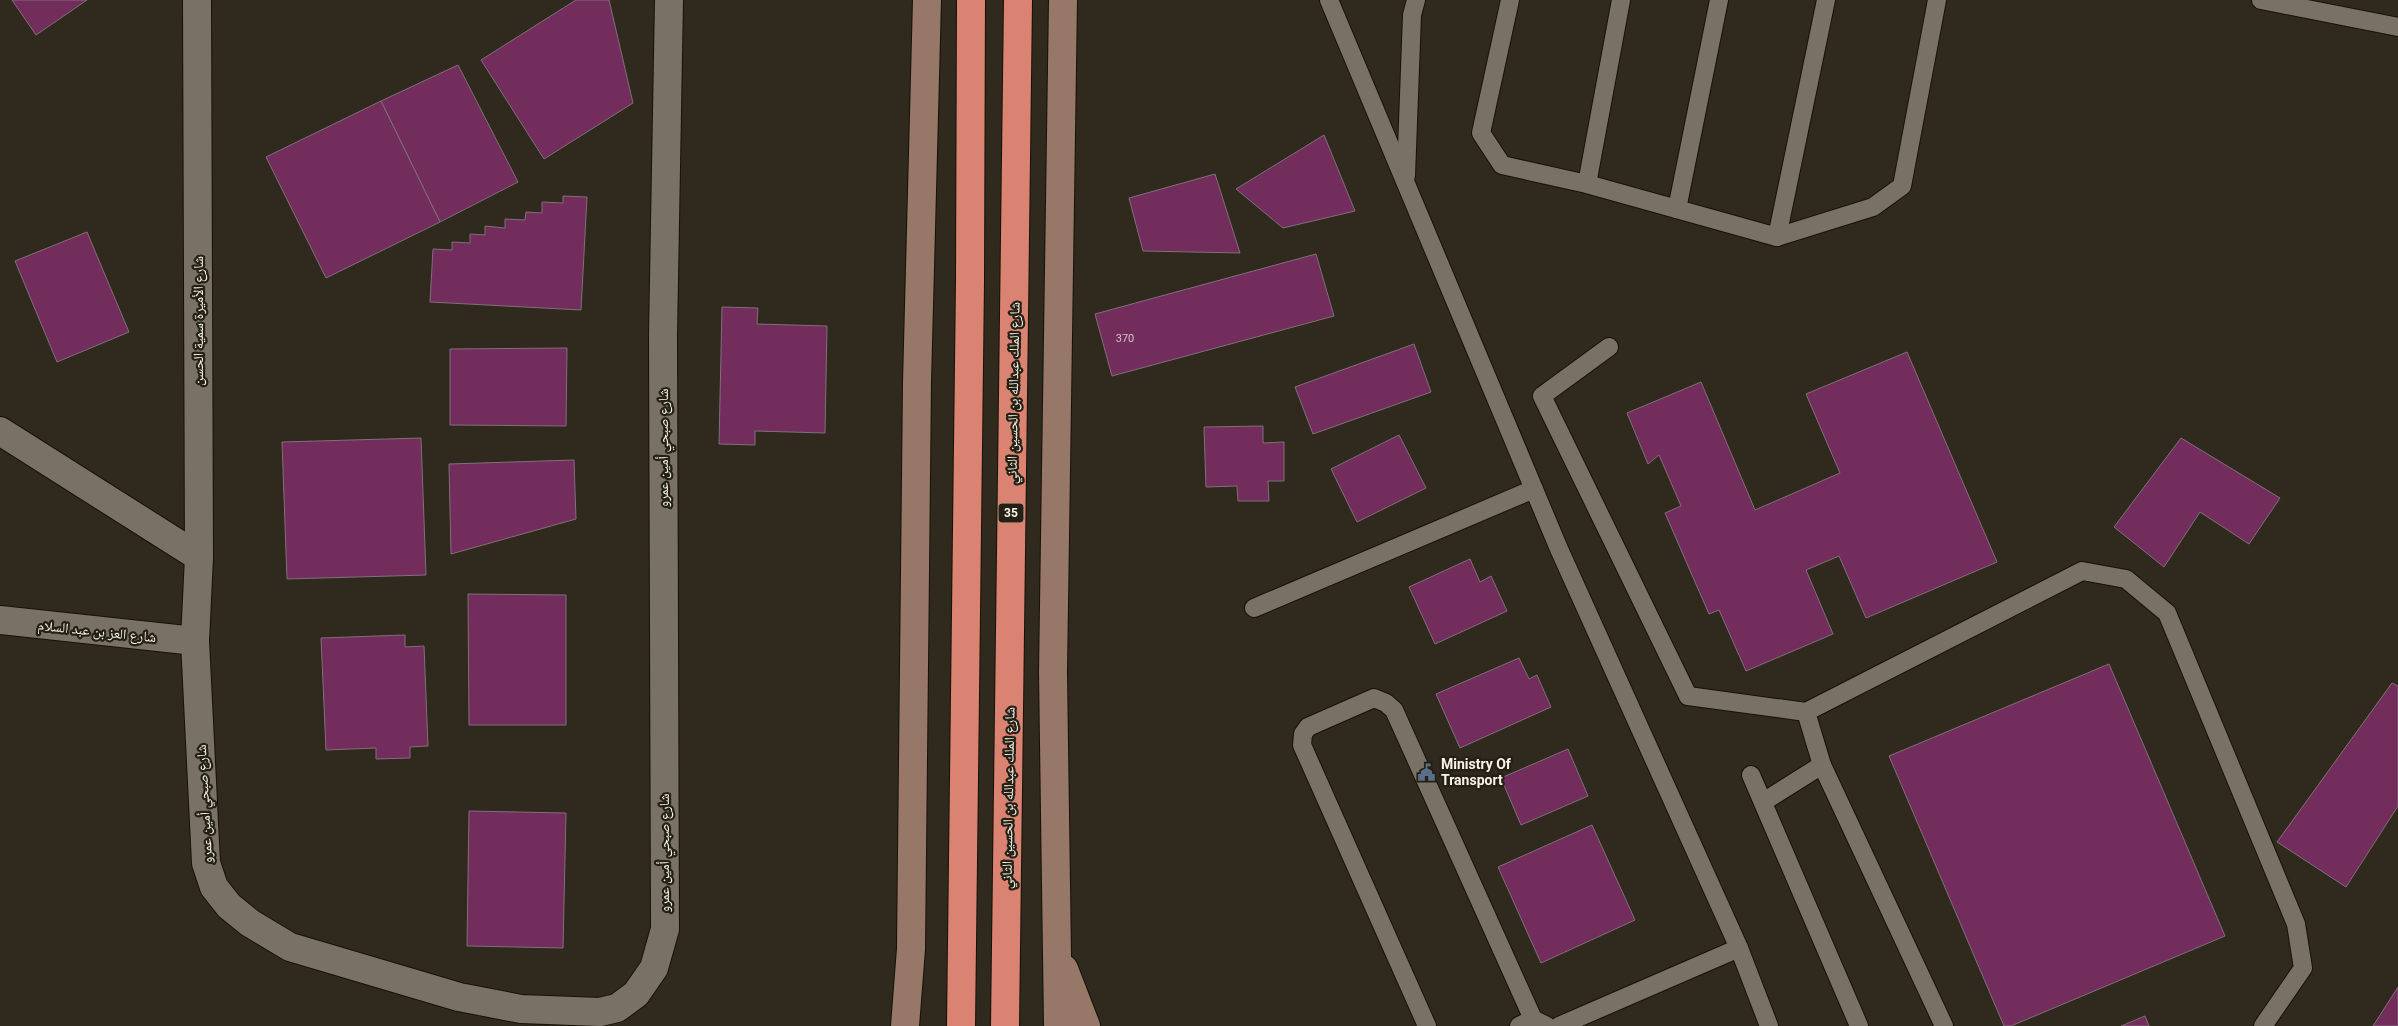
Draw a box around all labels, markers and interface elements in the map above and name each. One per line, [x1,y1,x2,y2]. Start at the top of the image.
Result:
street label: شارع الأميرة سمية الحسن [190,256,208,386]
street label: شارع الملك عبدالله بن الحسين الثاني [1003,302,1026,484]
house number: 370 [1116,332,1134,345]
street label: شارع صبحي أمين عمرو [655,388,675,508]
road number: 35 [998,503,1024,522]
street label: شارع العز بن عبد السلام [37,617,157,647]
street label: شارع الملك عبدالله بن الحسين الثاني [998,707,1021,889]
street label: شارع صبحي أمين عمرو [193,744,219,864]
place label: Ministry Of Transport [1441,756,1512,788]
public building icon: Ministry Of Transport [1417,762,1437,782]
street label: شارع صبحي أمين عمرو [656,793,676,913]

